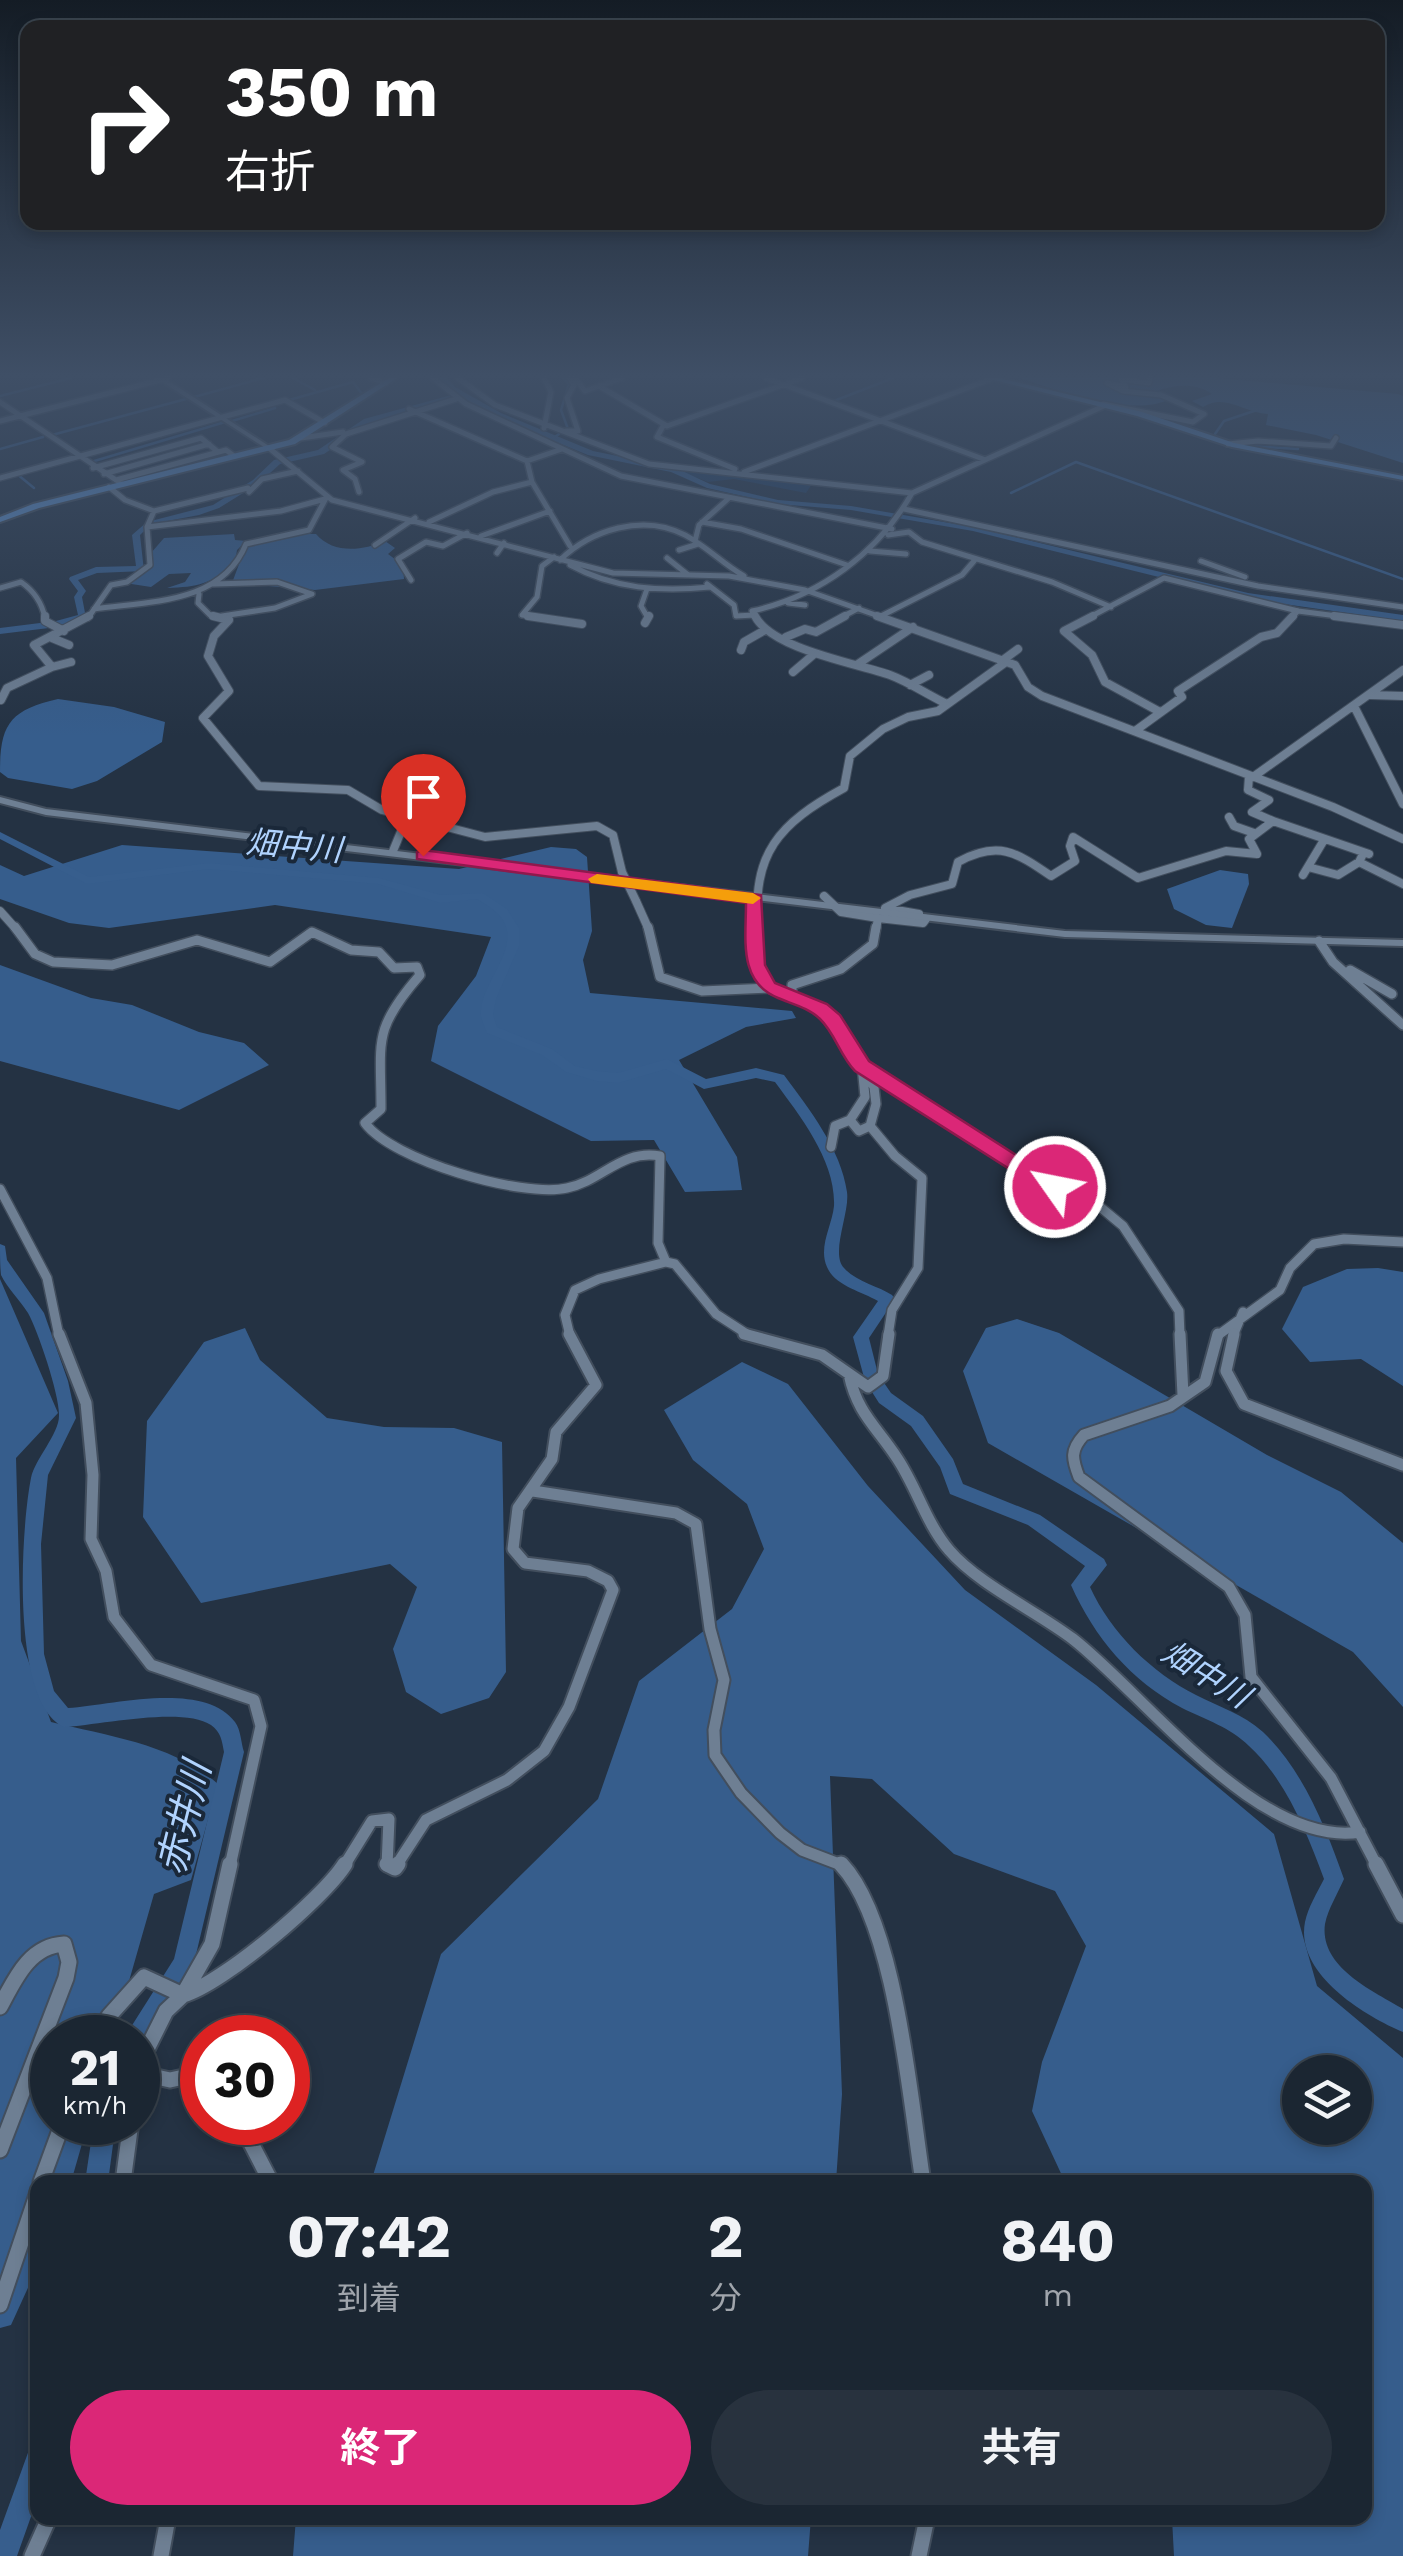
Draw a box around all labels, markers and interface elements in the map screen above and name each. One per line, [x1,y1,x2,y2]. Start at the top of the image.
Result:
text: 350 m [225,51,438,133]
icon: right [60,60,190,190]
text: 右折 [225,145,315,198]
pin [381,754,466,857]
icon: arrive [396,769,451,824]
water label: 畑中川 [245,823,346,869]
position arrow [1003,1135,1107,1239]
water label: 畑中川 [1155,1632,1259,1717]
water label: 赤井川 [149,1753,220,1879]
speed limit sign: 30 [180,2015,310,2145]
text: 21 [69,2038,121,2097]
map controls [1282,2055,1372,2145]
button: layers [1282,2055,1372,2145]
text: km/h [63,2091,127,2120]
text: 07:42 [287,2201,451,2272]
text: 2 [708,2201,744,2272]
text: 840 [1000,2205,1115,2276]
text: m [1043,2276,1073,2314]
text: 到着 [337,2279,401,2317]
text: 分 [710,2279,742,2317]
button: 終了 [70,2390,691,2505]
button: 共有 [711,2390,1332,2505]

